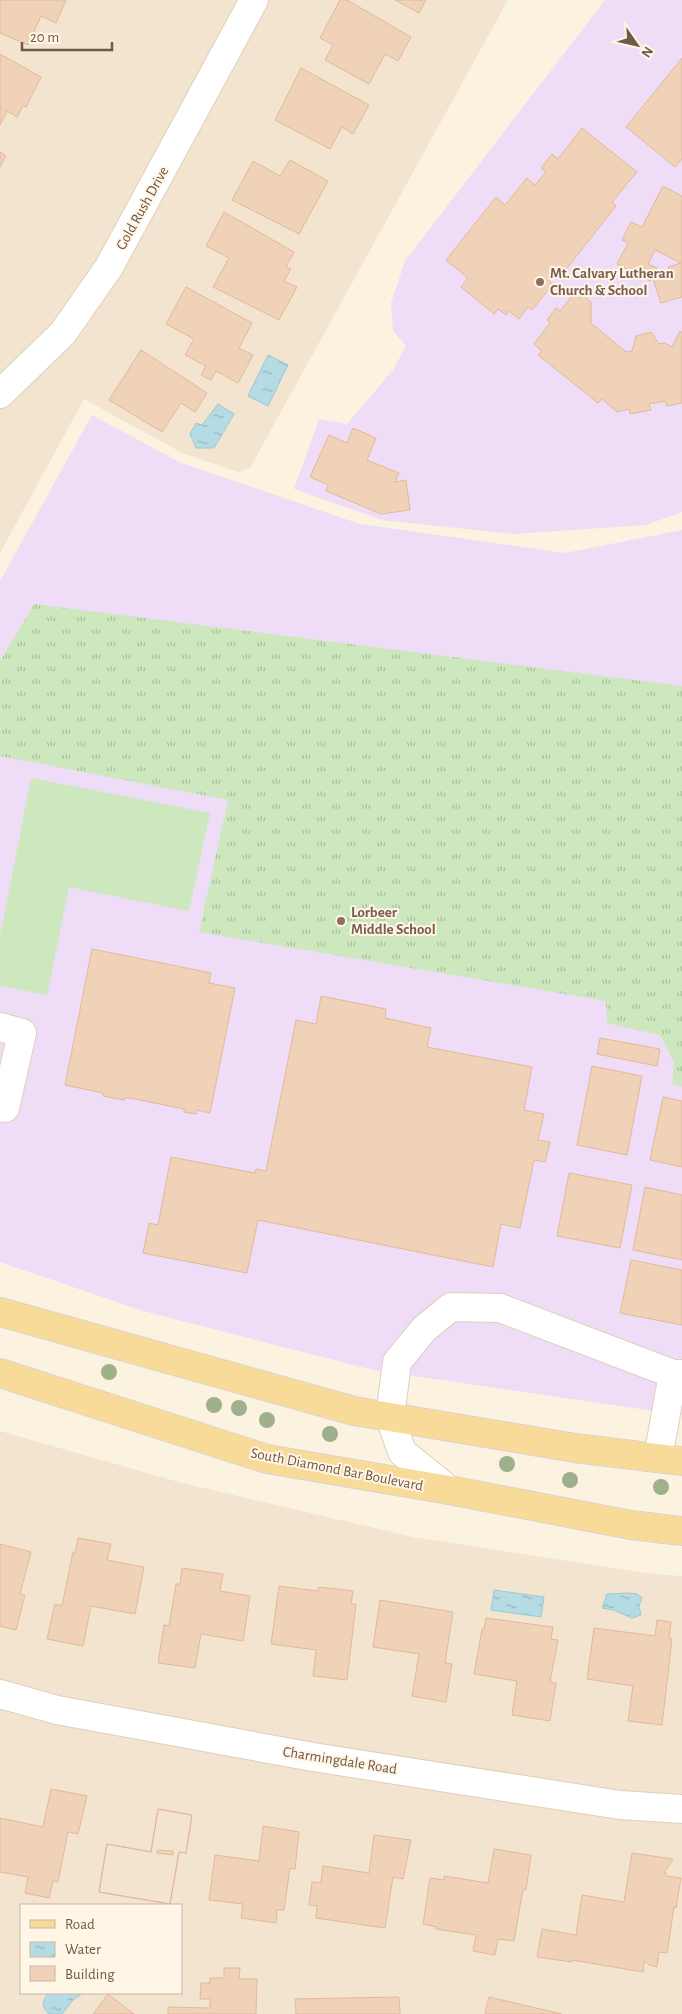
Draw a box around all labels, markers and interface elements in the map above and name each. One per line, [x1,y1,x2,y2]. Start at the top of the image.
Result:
scale bar [22,20,112,52]
north arrow [612,20,662,70]
text: 20 m [30,30,59,45]
text: N [638,44,655,60]
street label: Gold Rush Drive [113,164,172,252]
place label: Mt. Calvary Lutheran Church & School [550,266,674,298]
marker: Mt. Calvary Lutheran Church & School [534,276,546,288]
place label: Lorbeer Middle School [351,905,436,937]
marker: Lorbeer Middle School [335,915,347,927]
street label: South Diamond Bar Boulevard [249,1445,425,1494]
street label: Charmingdale Road [282,1744,398,1777]
legend [20,1904,182,1994]
text: Road [65,1917,95,1932]
text: Water [65,1942,101,1957]
text: Building [65,1967,115,1982]

